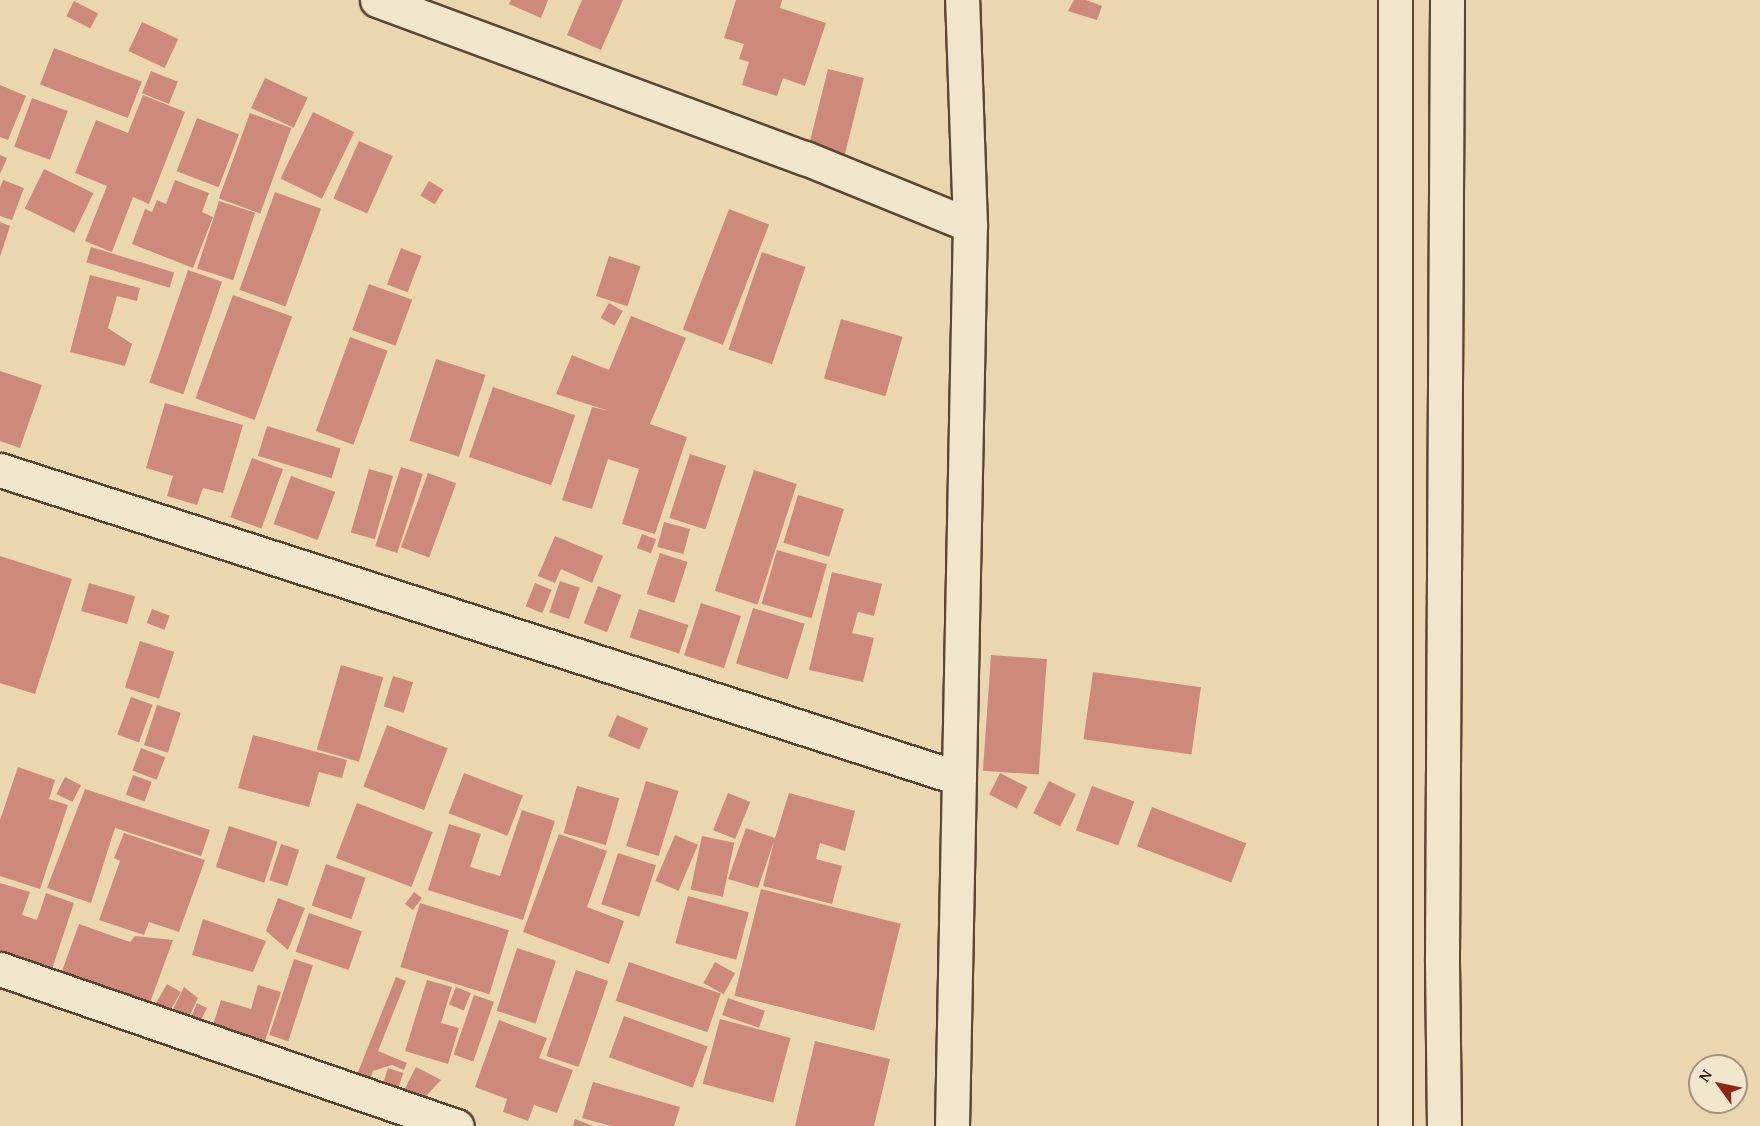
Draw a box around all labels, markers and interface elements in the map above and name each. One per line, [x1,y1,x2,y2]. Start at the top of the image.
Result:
north arrow [1688,1054,1748,1114]
text: N [1692,1064,1718,1086]

